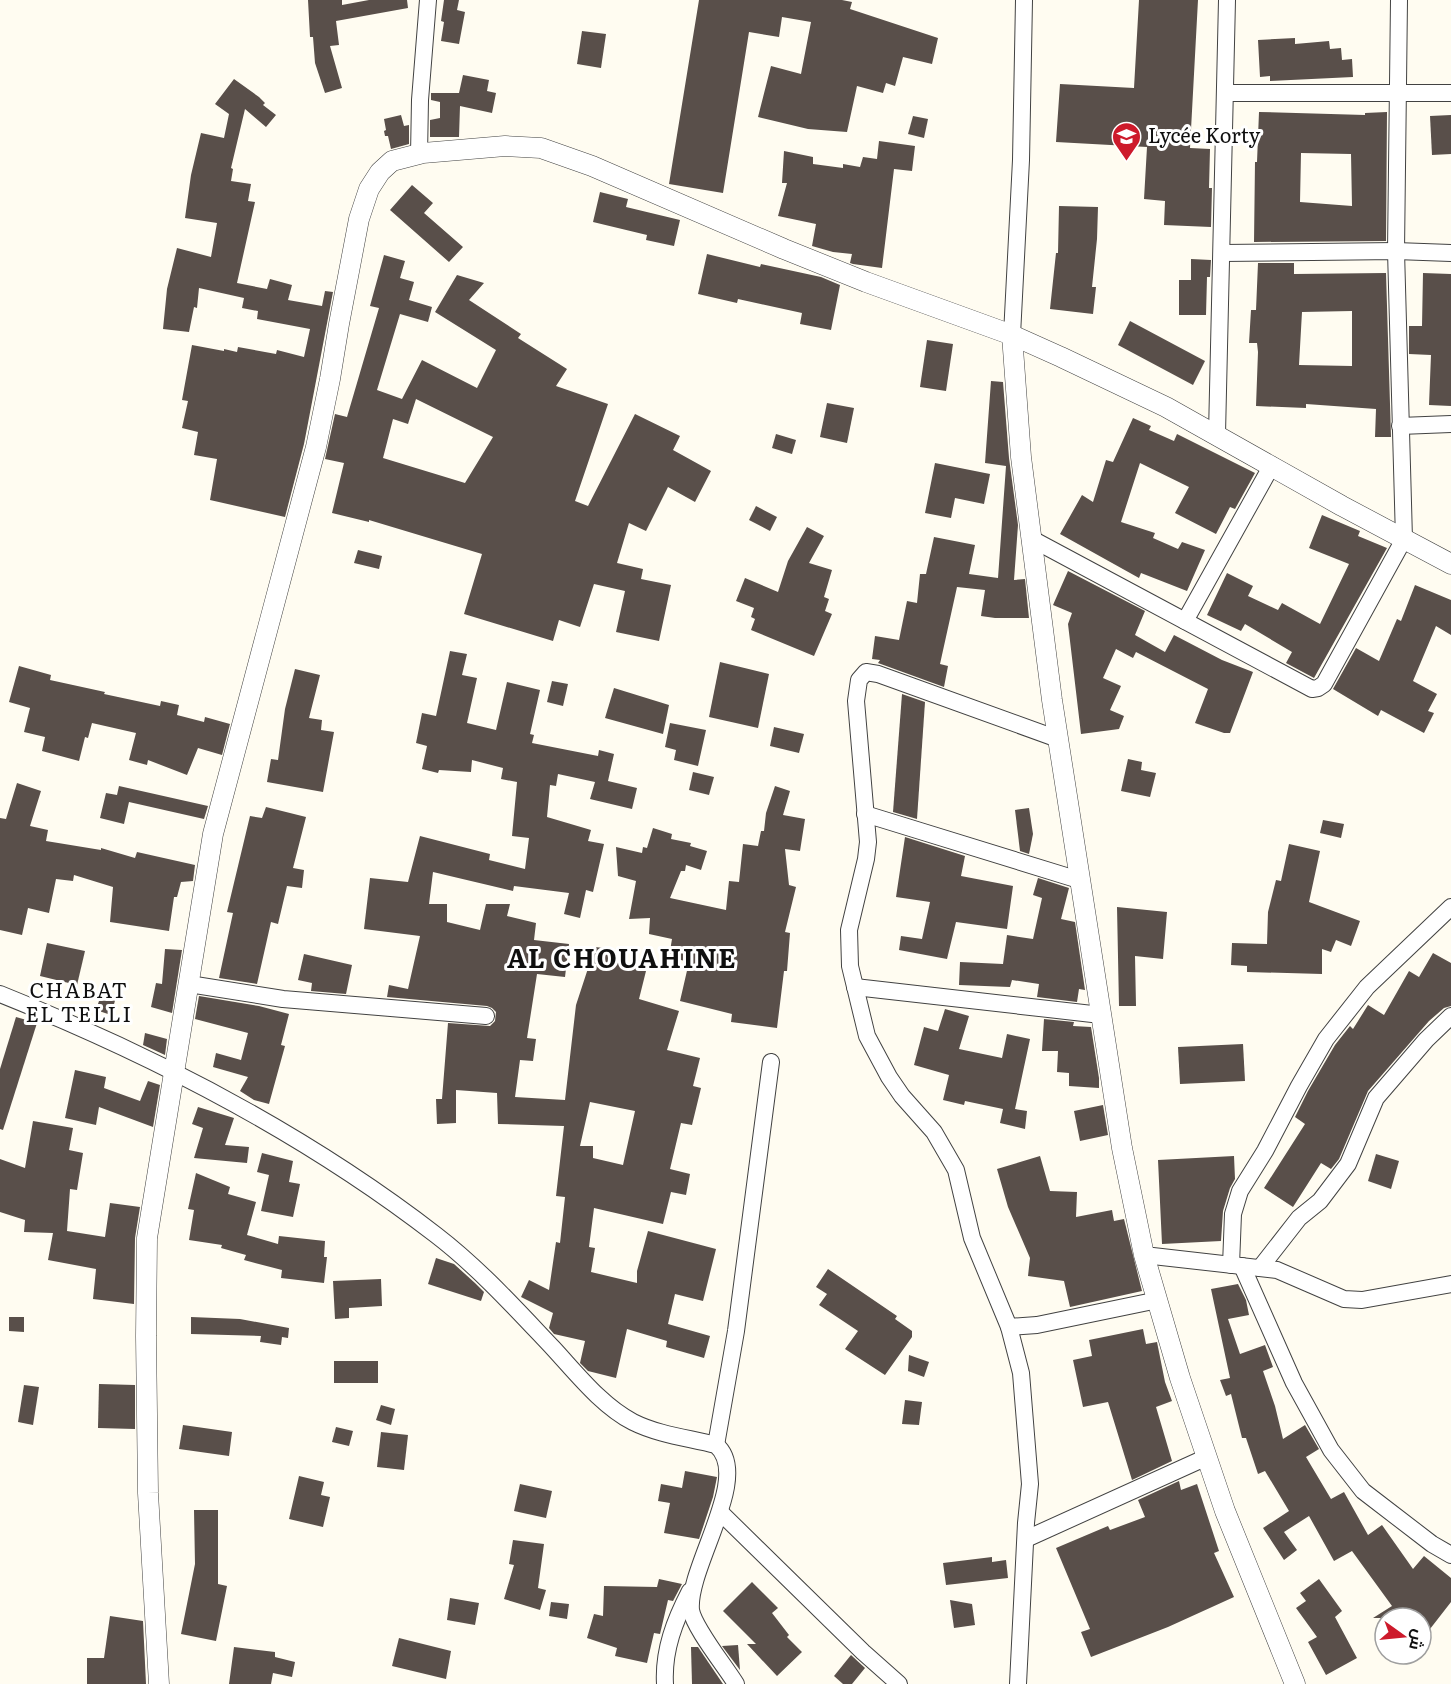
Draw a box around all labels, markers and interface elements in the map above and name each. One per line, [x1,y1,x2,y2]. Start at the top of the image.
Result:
place label: Lycée Korty [1148,119,1261,149]
school or university icon: Lycée Korty [1111,120,1143,162]
district label: AL CHOUAHINE [507,937,737,976]
district label: CHABAT EL TELLI [25,973,133,1028]
north arrow [1373,1606,1433,1666]
text: ش [1404,1627,1433,1653]

